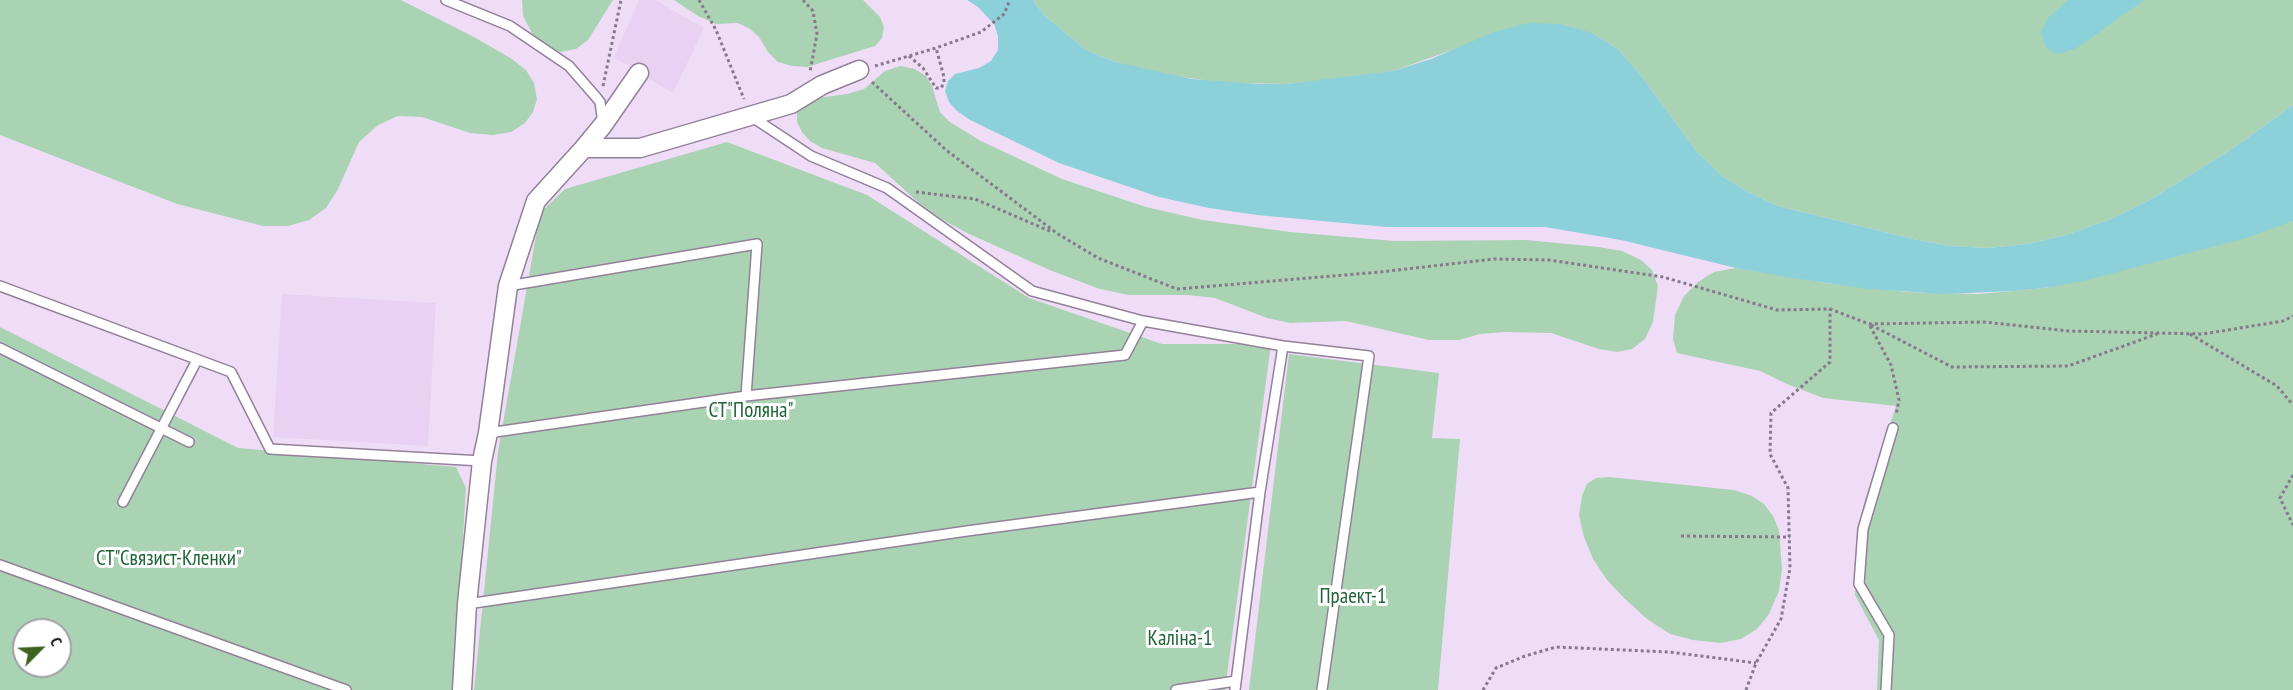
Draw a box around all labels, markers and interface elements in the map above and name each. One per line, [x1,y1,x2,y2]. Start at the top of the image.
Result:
park label: СТ"Поляна" [709,398,793,424]
park label: СТ"Связист-Кленки" [96,546,242,572]
park label: Праект-1 [1320,584,1386,610]
north arrow [12,618,72,678]
park label: Каліна-1 [1148,626,1212,652]
text: С [46,634,67,649]

